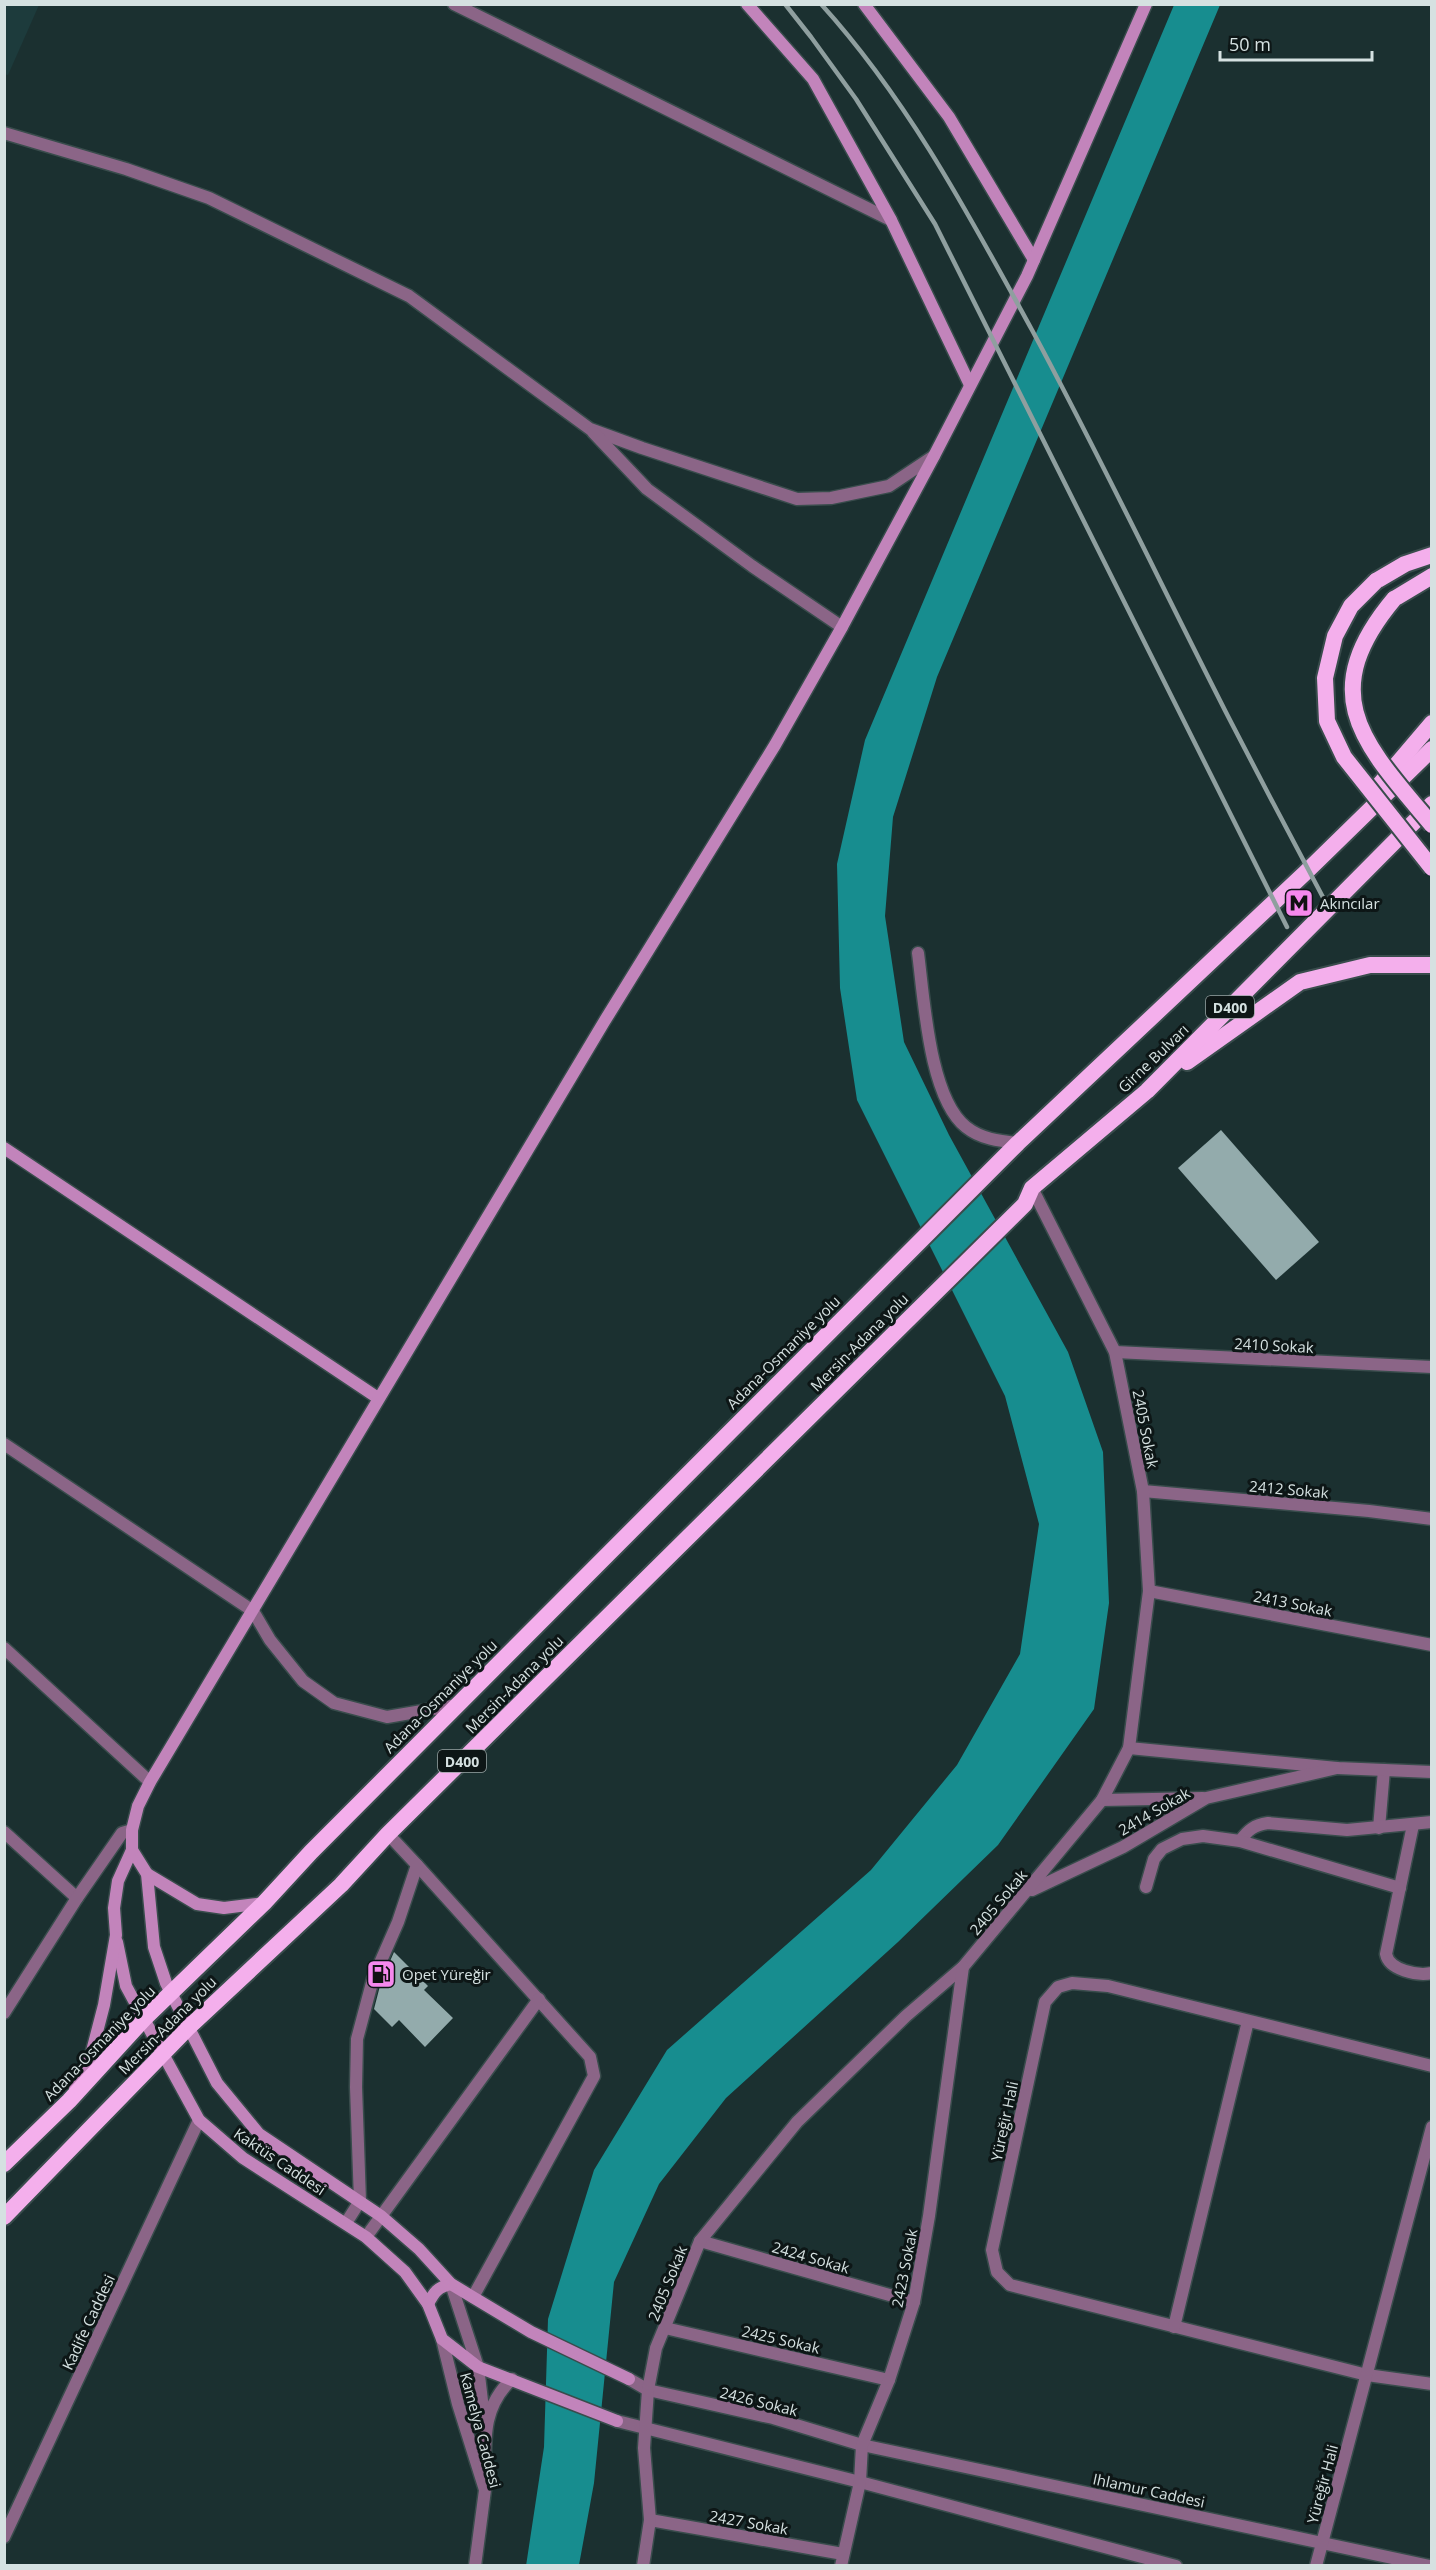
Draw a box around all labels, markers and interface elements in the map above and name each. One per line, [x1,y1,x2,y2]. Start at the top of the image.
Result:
scale bar [1220,24,1372,62]
text: 50 m [1229,32,1271,56]
metro station icon: Akıncılar [1283,887,1315,919]
place label: Akıncılar [1320,893,1380,913]
road number: D400 [1206,996,1254,1018]
street label: Girne Bulvarı [1113,1019,1193,1097]
street label: Mersin-Adana yolu [806,1289,912,1395]
street label: Adana-Osmaniye yolu [722,1291,844,1413]
street label: 2410 Sokak [1234,1333,1314,1357]
street label: 2405 Sokak [1129,1388,1163,1470]
street label: 2412 Sokak [1248,1476,1330,1502]
street label: 2413 Sokak [1252,1586,1334,1620]
street label: Mersin-Adana yolu [461,1631,567,1737]
street label: Adana-Osmaniye yolu [379,1635,501,1757]
road number: D400 [438,1750,486,1772]
street label: 2414 Sokak [1115,1782,1194,1840]
street label: 2405 Sokak [965,1865,1031,1939]
fuel station icon: Opet Yüreğir [365,1958,397,1990]
place label: Opet Yüreğir [402,1964,491,1984]
street label: Mersin-Adana yolu [114,1972,220,2078]
street label: Adana-Osmaniye yolu [39,1981,159,2105]
street label: Yüreğir Hali [986,2079,1022,2163]
street label: Kaktüs Caddesi [230,2123,330,2199]
street label: 2423 Sokak [887,2227,921,2309]
street label: 2424 Sokak [770,2236,852,2278]
street label: 2405 Sokak [643,2242,691,2324]
street label: Kadife Caddesi [57,2271,119,2373]
street label: 2425 Sokak [740,2320,822,2358]
street label: Kamelya Caddesi [456,2370,506,2490]
street label: 2426 Sokak [718,2382,800,2420]
street label: Yüreğir Hali [1302,2442,1342,2526]
street label: Ihlamur Caddesi [1091,2468,1207,2512]
street label: 2427 Sokak [708,2505,790,2539]

